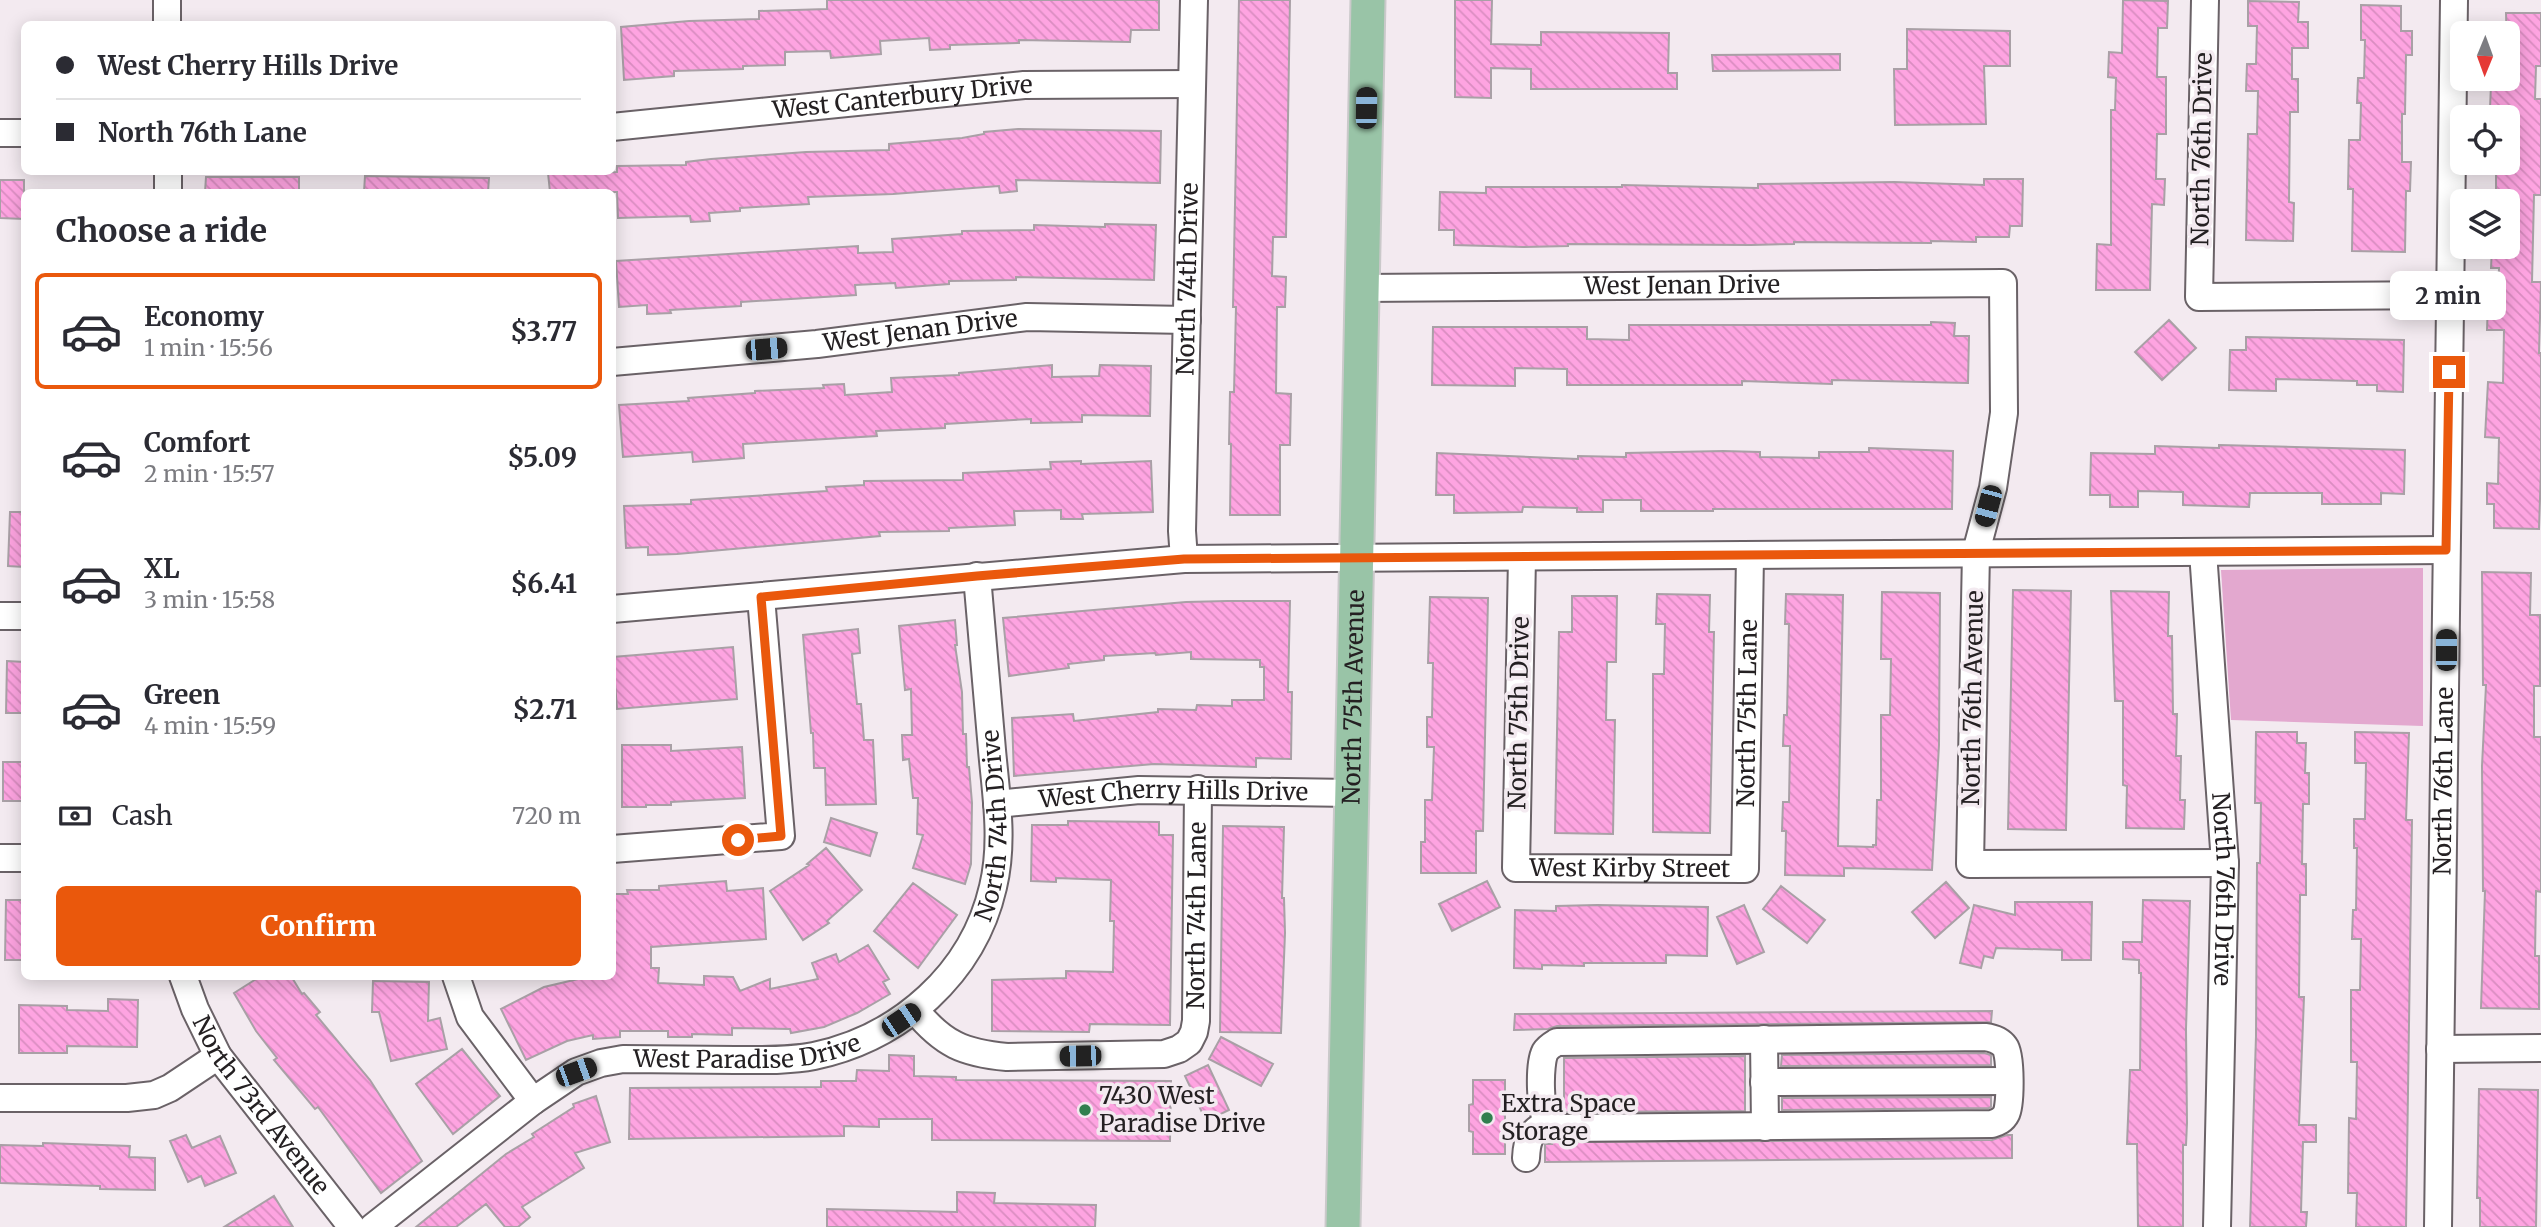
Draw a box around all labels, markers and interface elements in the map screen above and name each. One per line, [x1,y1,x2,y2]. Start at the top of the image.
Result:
north arrow [2450,21,2520,91]
map controls [2450,21,2520,259]
text: West Cherry Hills Drive [98,49,398,82]
street label: North 76th Drive [2184,52,2219,246]
street label: West Canterbury Drive [770,69,1032,126]
car [1356,87,1377,129]
button: locate [2450,105,2520,175]
text: North 76th Lane [98,116,307,149]
street label: North 74th Drive [1170,182,1205,376]
button: layers [2450,189,2520,259]
text: Choose a ride [56,211,267,251]
street label: West Jenan Drive [1583,269,1780,301]
callout: 2 min [2391,270,2507,320]
text: 2 min [2415,281,2481,310]
icon: car [60,300,123,363]
text: Economy [144,300,264,333]
street label: West Jenan Drive [820,302,1019,358]
text: $3.77 [510,315,577,348]
text: 1 min · 15:56 [144,333,273,362]
car [745,337,788,361]
route end [2433,356,2465,388]
icon: car [60,426,123,489]
text: Comfort [144,426,250,459]
text: $5.09 [507,441,577,474]
text: 2 min · 15:57 [144,459,275,488]
car [1973,483,2004,529]
icon: car [60,552,123,615]
text: XL [144,552,180,585]
text: $6.41 [510,567,577,600]
text: 3 min · 15:58 [144,585,275,614]
street label: North 75th Avenue [1336,589,1371,805]
street label: North 76th Avenue [1955,590,1990,806]
street label: North 75th Drive [1501,616,1536,810]
street label: North 75th Lane [1730,619,1764,807]
car [2436,629,2457,671]
icon: car [60,678,123,741]
text: Green [144,678,220,711]
street label: North 76th Lane [2427,687,2460,875]
text: $2.71 [513,693,577,726]
text: 4 min · 15:59 [144,711,276,740]
street label: North 74th Drive [967,728,1014,926]
street label: West Cherry Hills Drive [1036,774,1308,815]
street label: North 76th Drive [2205,791,2241,986]
icon: cash [56,797,94,835]
text: Cash [112,799,173,832]
text: 720 m [512,801,581,830]
street label: North 74th Lane [1180,822,1213,1009]
route start [722,824,754,856]
street label: West Kirby Street [1529,852,1731,884]
button: Confirm [56,886,581,966]
car [878,1000,925,1040]
street label: North 73rd Avenue [186,1010,337,1201]
street label: West Paradise Drive [632,1027,865,1075]
car [1059,1045,1102,1067]
car [553,1055,600,1089]
place label: 7430 West Paradise Drive [1099,1080,1265,1139]
place label: Extra Space Storage [1501,1088,1636,1147]
marker: 7430 West Paradise Drive [1077,1102,1093,1118]
marker: Extra Space Storage [1479,1110,1495,1126]

